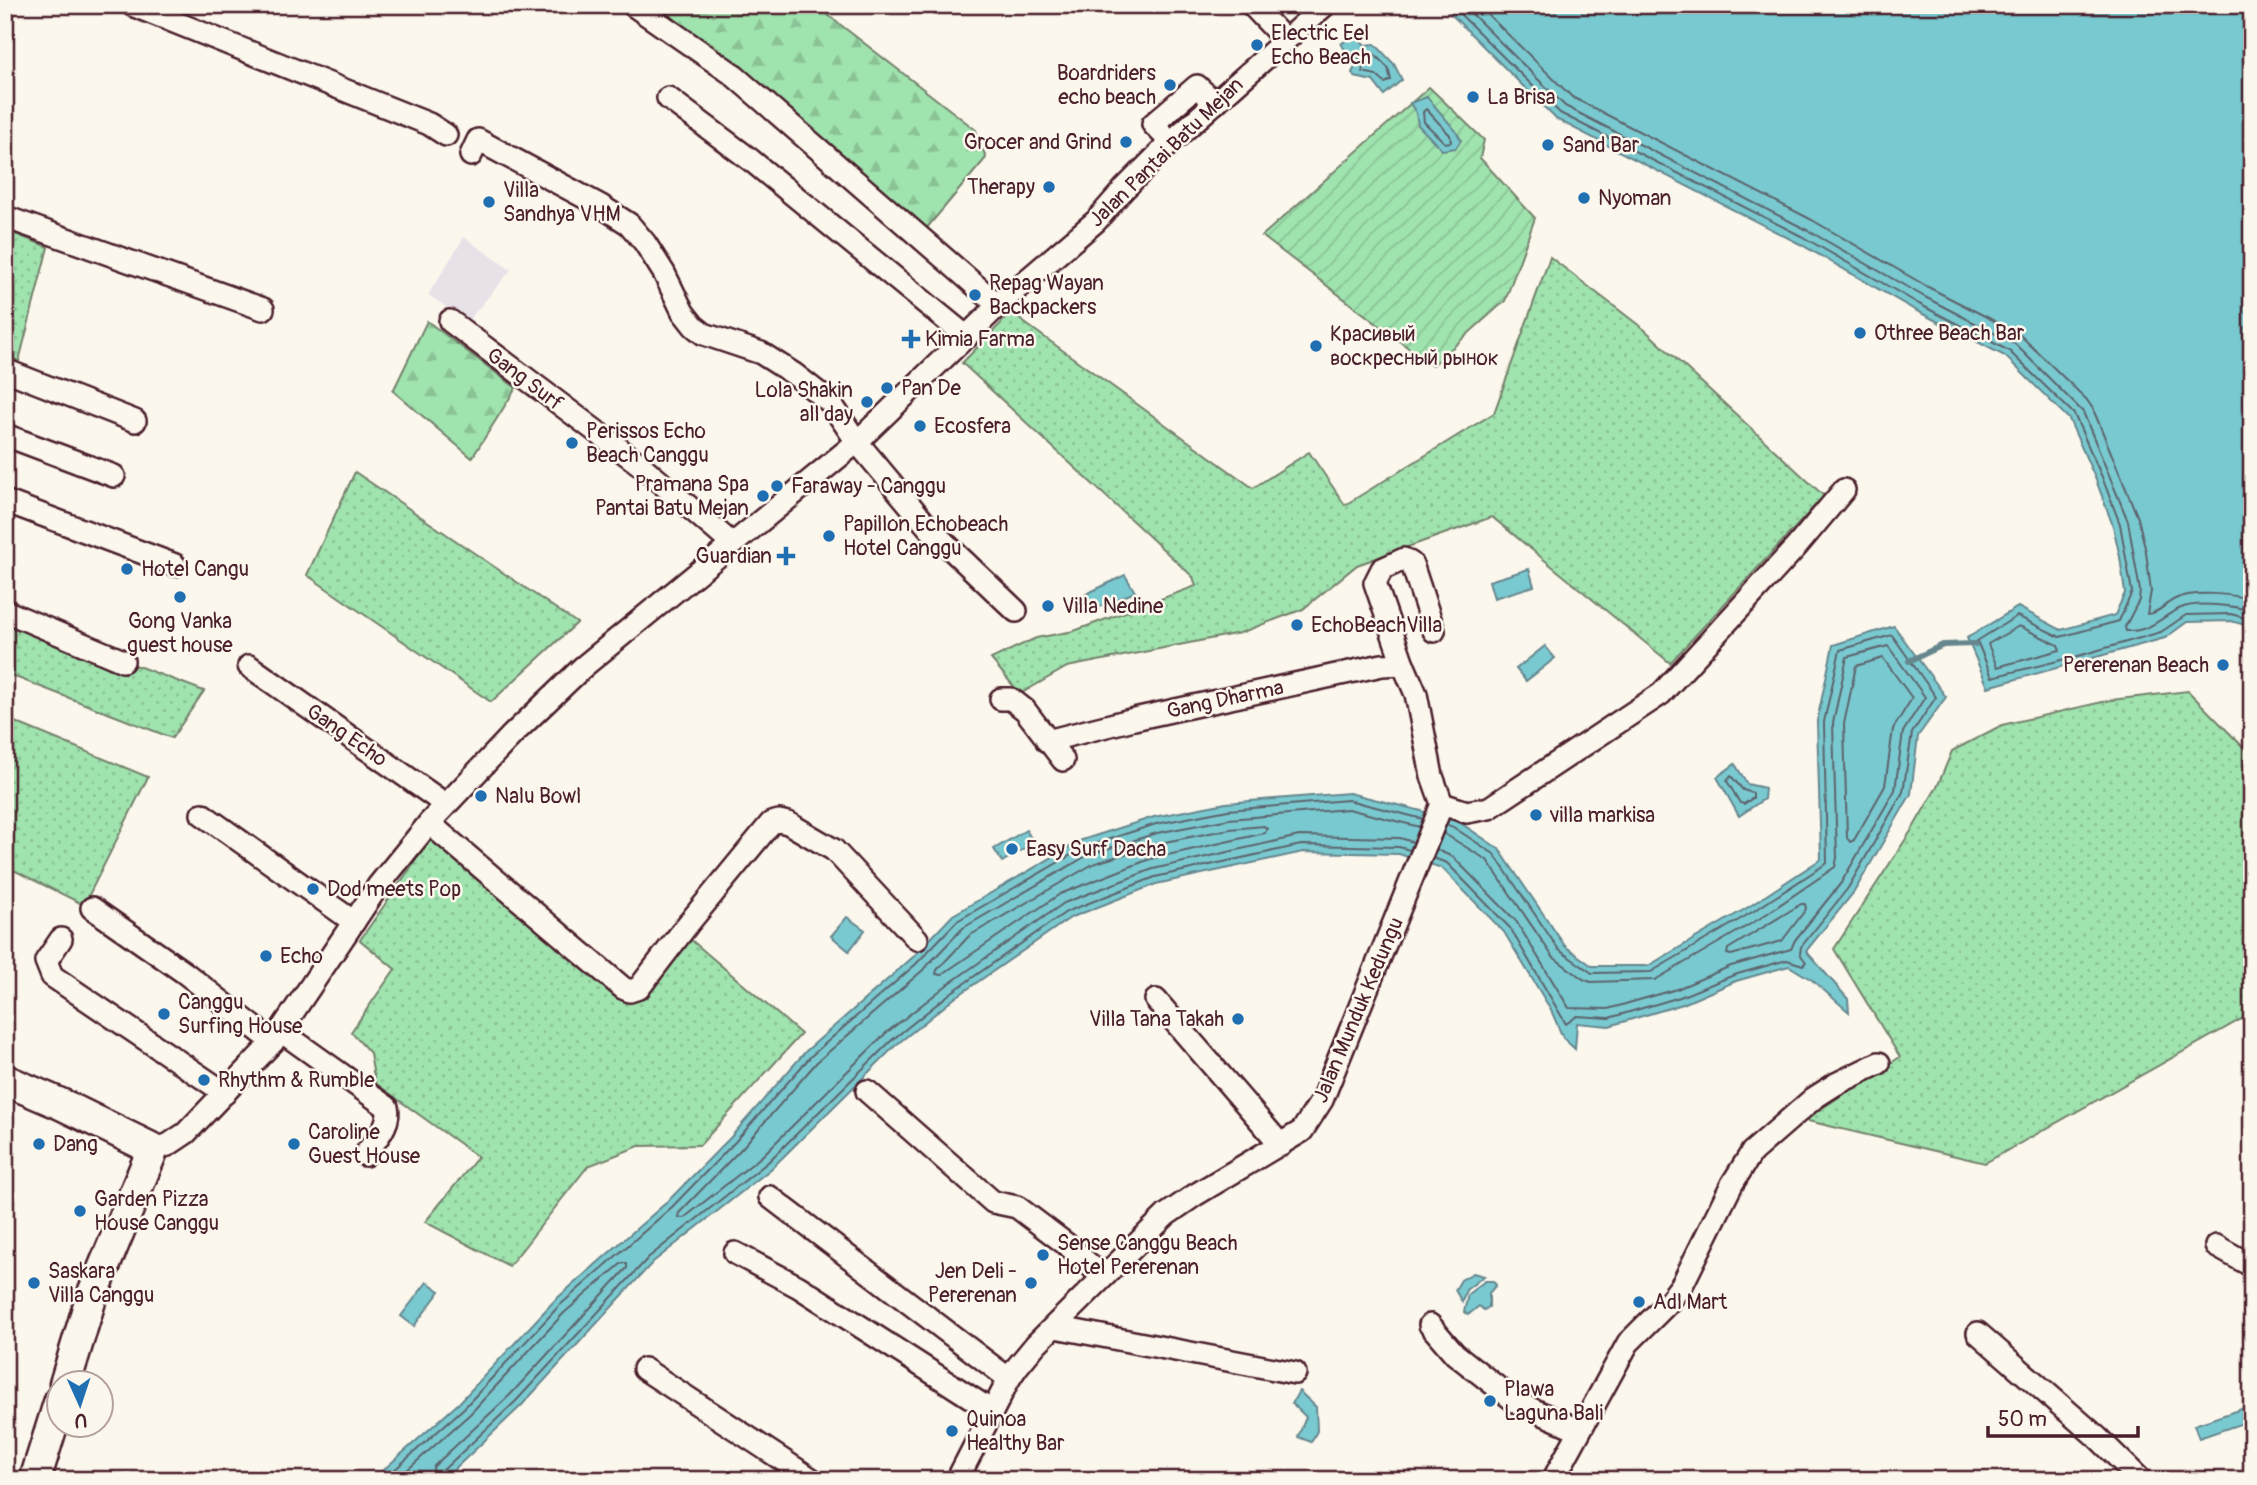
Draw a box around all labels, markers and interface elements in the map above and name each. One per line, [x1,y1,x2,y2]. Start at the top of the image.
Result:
place label: Electric Eel Echo Beach [1271,20,1371,71]
marker: Electric Eel Echo Beach [1249,37,1265,53]
place label: Boardriders echo beach [1057,60,1157,111]
street label: Jalan Pantai Batu Mejan [1083,72,1249,233]
marker: Boardriders echo beach [1162,77,1178,93]
place label: La Brisa [1487,84,1555,111]
marker: La Brisa [1465,89,1481,105]
place label: Grocer and Grind [964,129,1112,156]
place label: Sand Bar [1562,132,1640,159]
marker: Grocer and Grind [1118,134,1134,150]
marker: Sand Bar [1540,137,1556,153]
place label: Therapy [967,174,1035,201]
place label: Villa Sandhya VHM [503,177,621,228]
marker: Therapy [1041,179,1057,195]
place label: Nyoman [1598,185,1671,212]
marker: Nyoman [1576,190,1592,206]
marker: Villa Sandhya VHM [481,194,497,210]
place label: Repag Wayan Backpackers [989,270,1104,321]
marker: Repag Wayan Backpackers [967,287,983,303]
place label: Othree Beach Bar [1874,320,2025,347]
place label: Красивый воскресный рынок [1330,321,1499,372]
marker: Othree Beach Bar [1852,325,1868,341]
place label: Kimia Farma [925,326,1035,353]
marker: Kimia Farma [903,331,919,347]
marker: Красивый воскресный рынок [1308,338,1324,354]
street label: Gang Surf [481,342,569,417]
place label: Pan De [901,375,961,402]
place label: Lola Shakin all day [755,377,853,428]
marker: Pan De [879,380,895,396]
marker: Lola Shakin all day [859,394,875,410]
place label: Ecosfera [934,413,1011,440]
place label: Perissos Echo Beach Canggu [586,418,709,469]
marker: Ecosfera [912,418,928,434]
marker: Perissos Echo Beach Canggu [564,435,580,451]
place label: Pramana Spa Pantai Batu Mejan [595,471,749,522]
place label: Faraway - Canggu [791,473,946,500]
marker: Faraway - Canggu [769,478,785,494]
marker: Pramana Spa Pantai Batu Mejan [755,488,771,504]
place label: Papillon Echobeach Hotel Canggu [843,511,1008,562]
marker: Papillon Echobeach Hotel Canggu [821,528,837,544]
place label: Guardian [696,543,772,570]
marker: Guardian [778,548,794,564]
place label: Hotel Cangu [141,556,249,583]
marker: Hotel Cangu [119,561,135,577]
marker: Gong Vanka guest house [172,589,188,605]
place label: Villa Nedine [1062,593,1164,620]
marker: Villa Nedine [1040,598,1056,614]
place label: Gong Vanka guest house [127,608,233,659]
place label: EchoBeachVilla [1311,612,1442,639]
marker: EchoBeachVilla [1289,617,1305,633]
place label: Pererenan Beach [2063,652,2209,679]
marker: Pererenan Beach [2215,657,2231,673]
street label: Gang Dharma [1164,674,1286,725]
street label: Gang Echo [301,698,392,773]
place label: Nalu Bowl [495,783,581,810]
marker: Nalu Bowl [473,788,489,804]
place label: villa markisa [1549,802,1655,829]
marker: villa markisa [1528,807,1544,823]
place label: Easy Surf Dacha [1026,836,1166,863]
marker: Easy Surf Dacha [1004,841,1020,857]
place label: Dod meets Pop [327,876,461,903]
marker: Dod meets Pop [305,881,321,897]
street label: Jalan Munduk Kedungu [1307,913,1410,1107]
place label: Echo [280,943,323,970]
marker: Echo [258,948,274,964]
place label: Canggu Surfing House [178,989,303,1040]
marker: Canggu Surfing House [156,1006,172,1022]
place label: Villa Tana Takah [1089,1006,1224,1033]
marker: Villa Tana Takah [1230,1011,1246,1027]
place label: Rhythm & Rumble [218,1067,375,1094]
marker: Rhythm & Rumble [196,1072,212,1088]
place label: Caroline Guest House [308,1119,421,1170]
place label: Dang [53,1131,98,1158]
marker: Dang [31,1136,47,1152]
marker: Caroline Guest House [286,1136,302,1152]
place label: Garden Pizza House Canggu [94,1186,219,1237]
marker: Garden Pizza House Canggu [72,1203,88,1219]
place label: Sense Canggu Beach Hotel Pererenan [1057,1230,1238,1281]
marker: Sense Canggu Beach Hotel Pererenan [1035,1247,1051,1263]
place label: Saskara Villa Canggu [48,1258,154,1309]
place label: Jen Deli - Pererenan [928,1258,1017,1309]
marker: Saskara Villa Canggu [26,1275,42,1291]
marker: Jen Deli - Pererenan [1023,1275,1039,1291]
place label: Adl Mart [1653,1289,1728,1316]
marker: Adl Mart [1631,1294,1647,1310]
north arrow [46,1370,116,1440]
place label: Plawa Laguna Bali [1504,1376,1604,1427]
marker: Plawa Laguna Bali [1482,1393,1498,1409]
scale bar [1988,1394,2138,1438]
place label: Quinoa Healthy Bar [966,1406,1065,1457]
text: 50 m [1998,1406,2047,1433]
text: U [74,1408,88,1432]
marker: Quinoa Healthy Bar [944,1423,960,1439]

